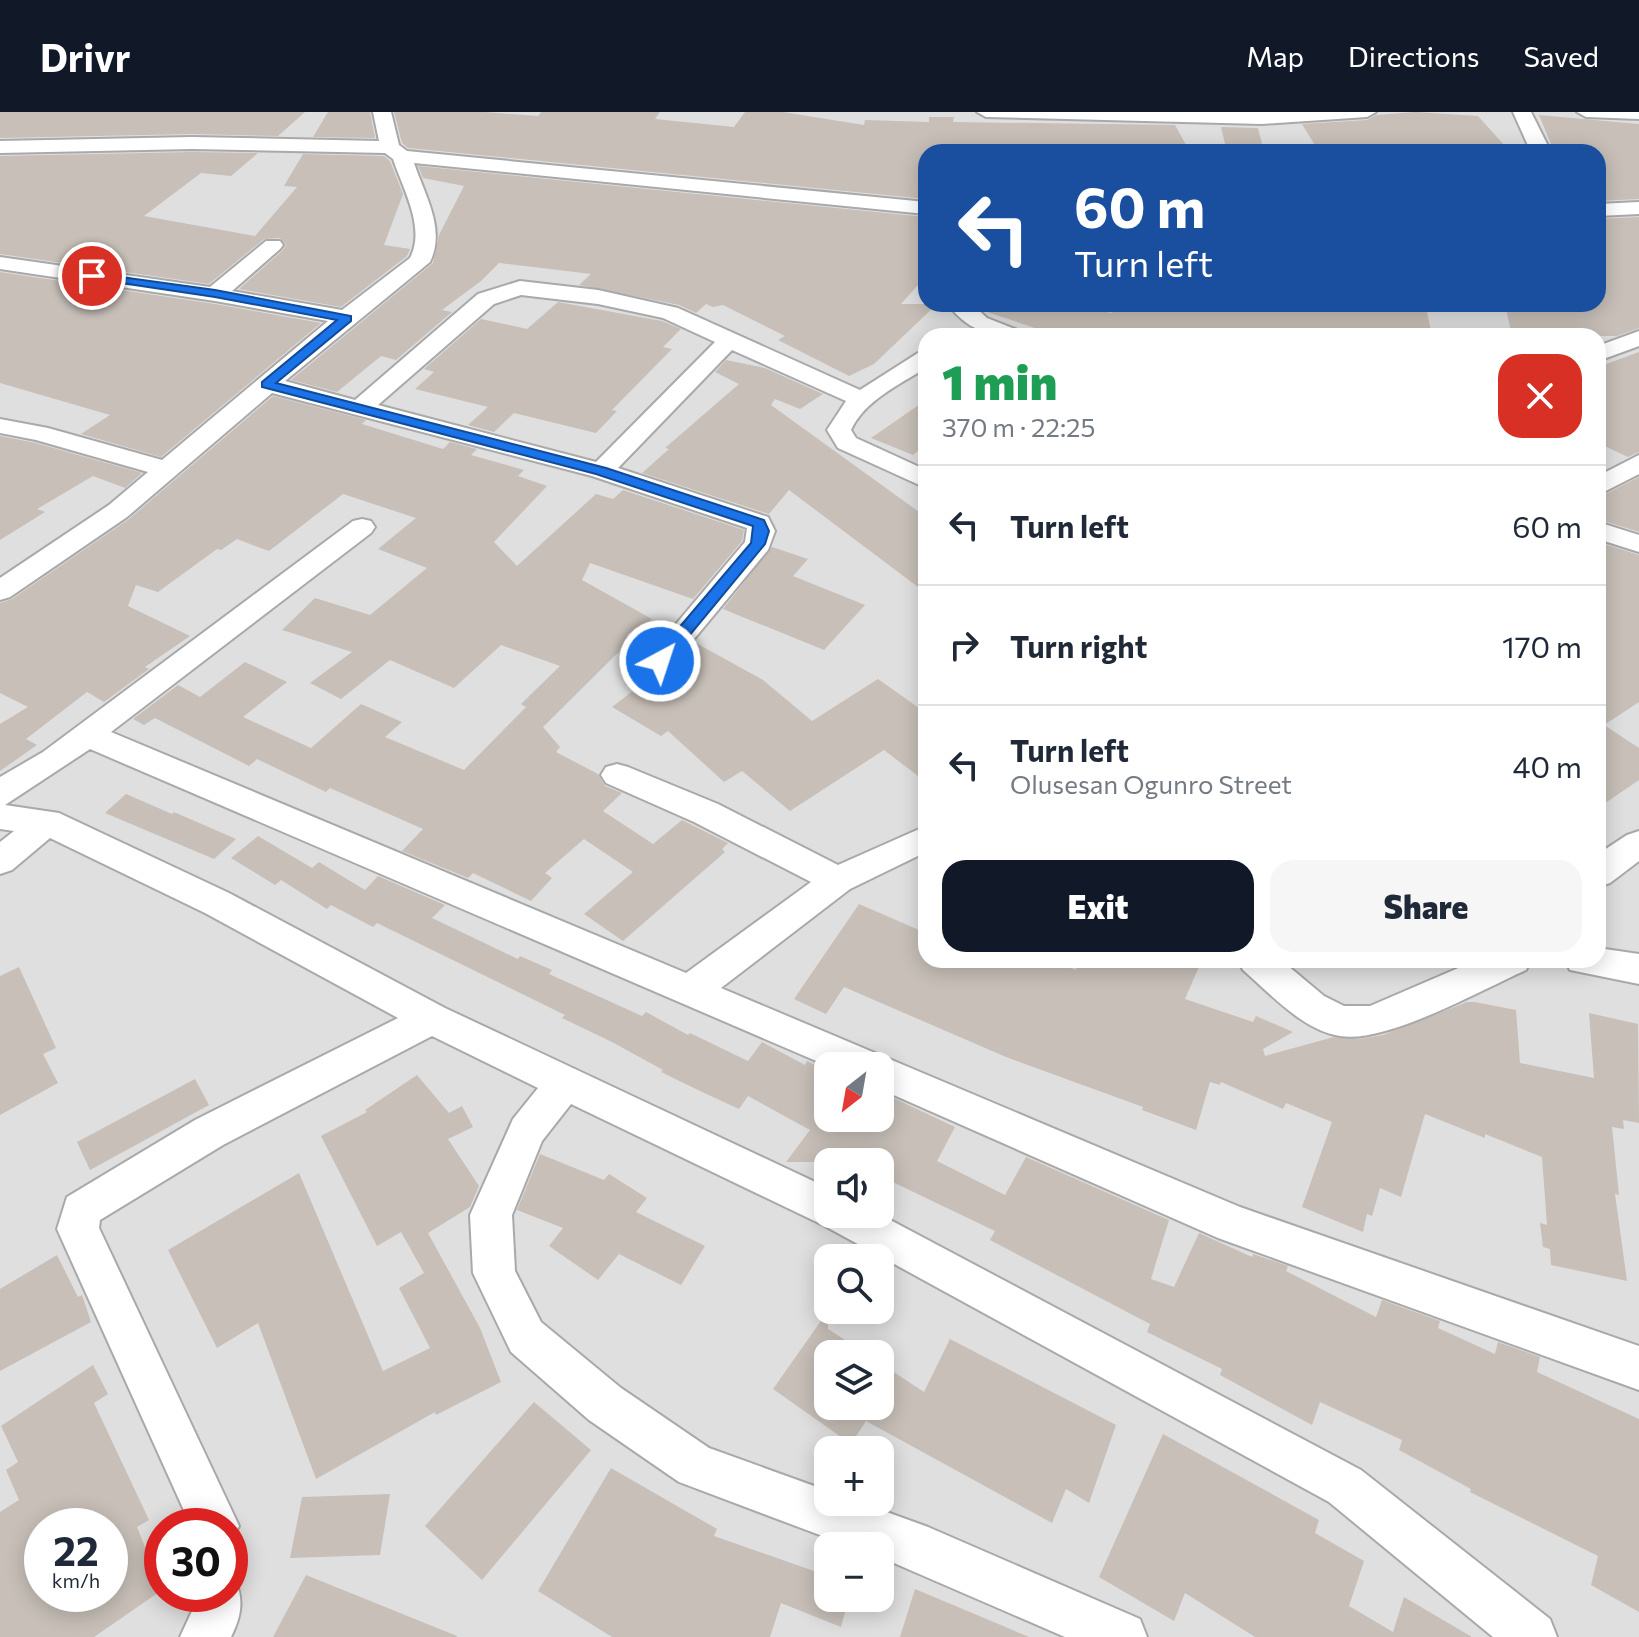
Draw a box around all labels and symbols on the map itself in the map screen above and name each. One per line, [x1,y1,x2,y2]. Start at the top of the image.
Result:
pin [58,242,126,310]
position arrow [618,619,702,703]
north arrow [814,1052,894,1132]
speed limit sign: 30 [144,1508,248,1612]

